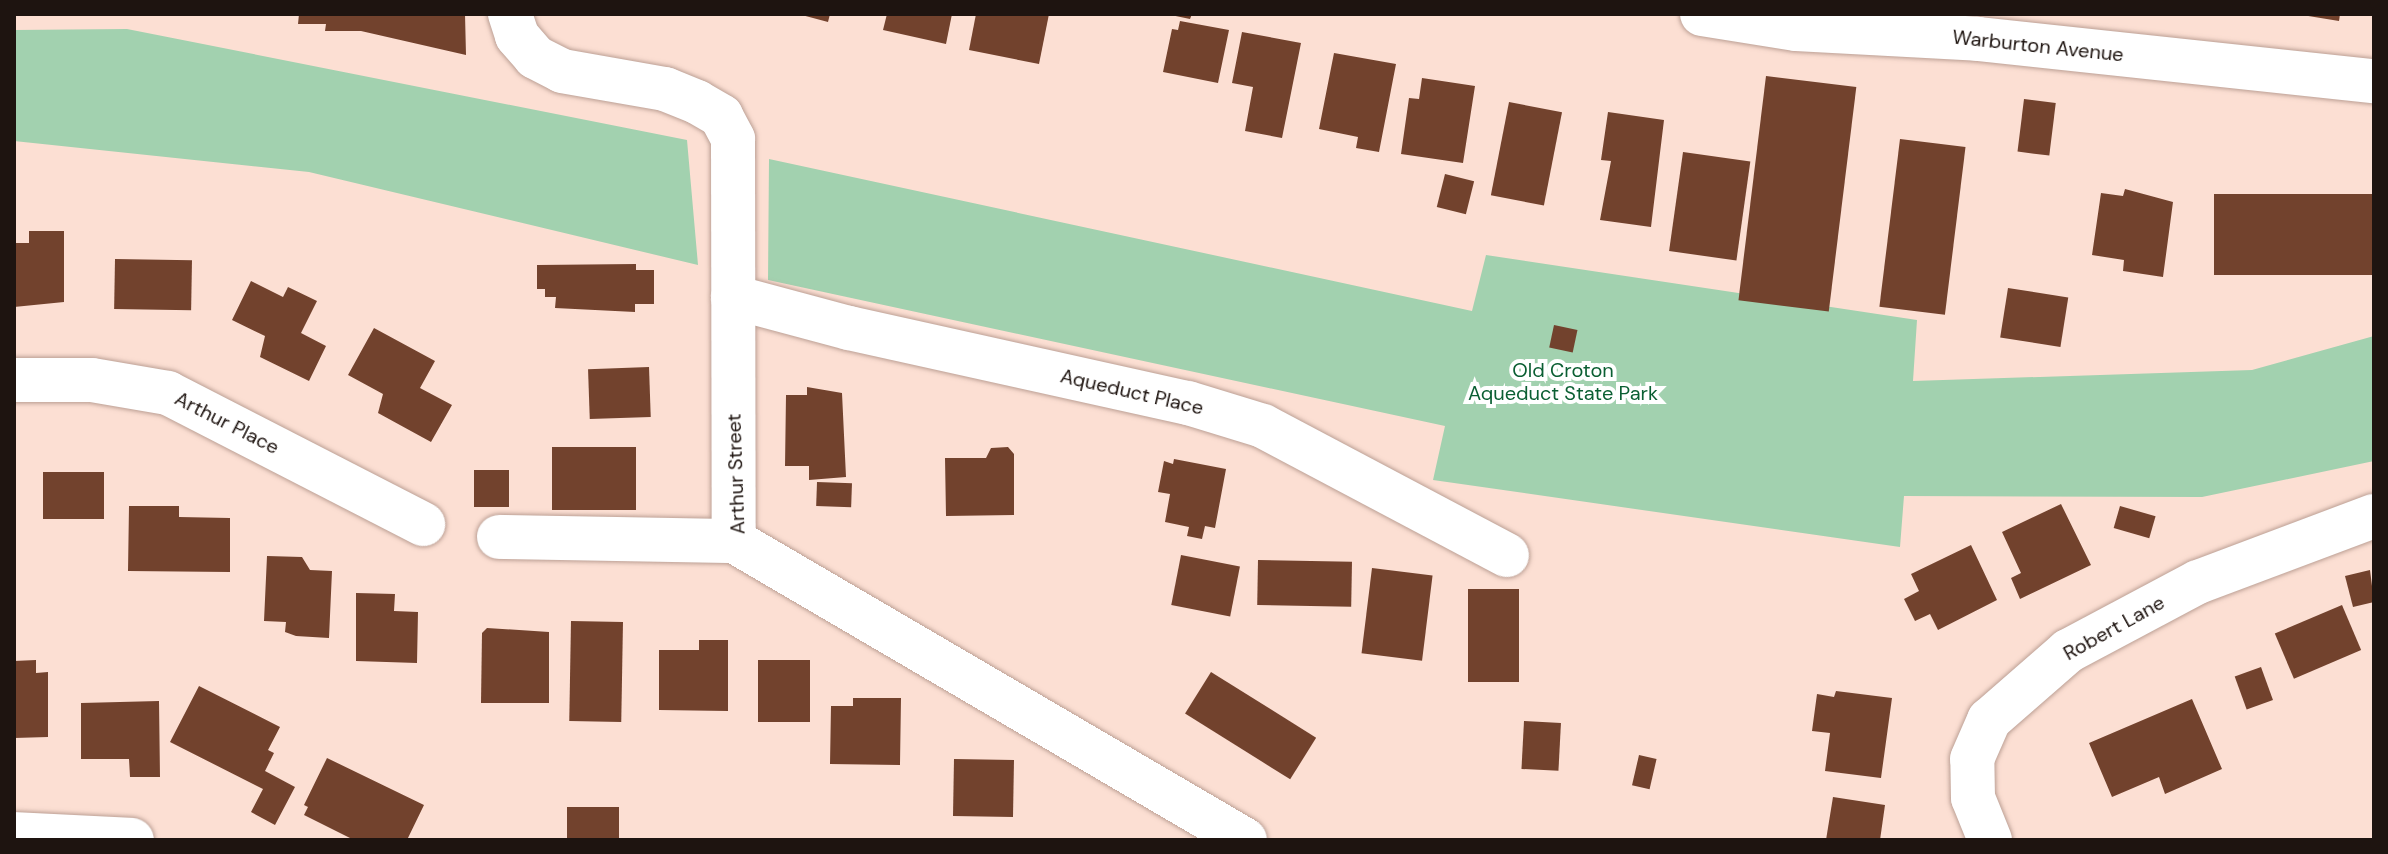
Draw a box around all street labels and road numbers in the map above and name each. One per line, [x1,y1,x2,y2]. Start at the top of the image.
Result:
street label: Warburton Avenue [1951,25,2125,67]
street label: Aqueduct Place [1058,364,1206,420]
street label: Arthur Place [171,386,283,460]
street label: Arthur Street [722,413,750,535]
street label: Robert Lane [2059,590,2169,666]

